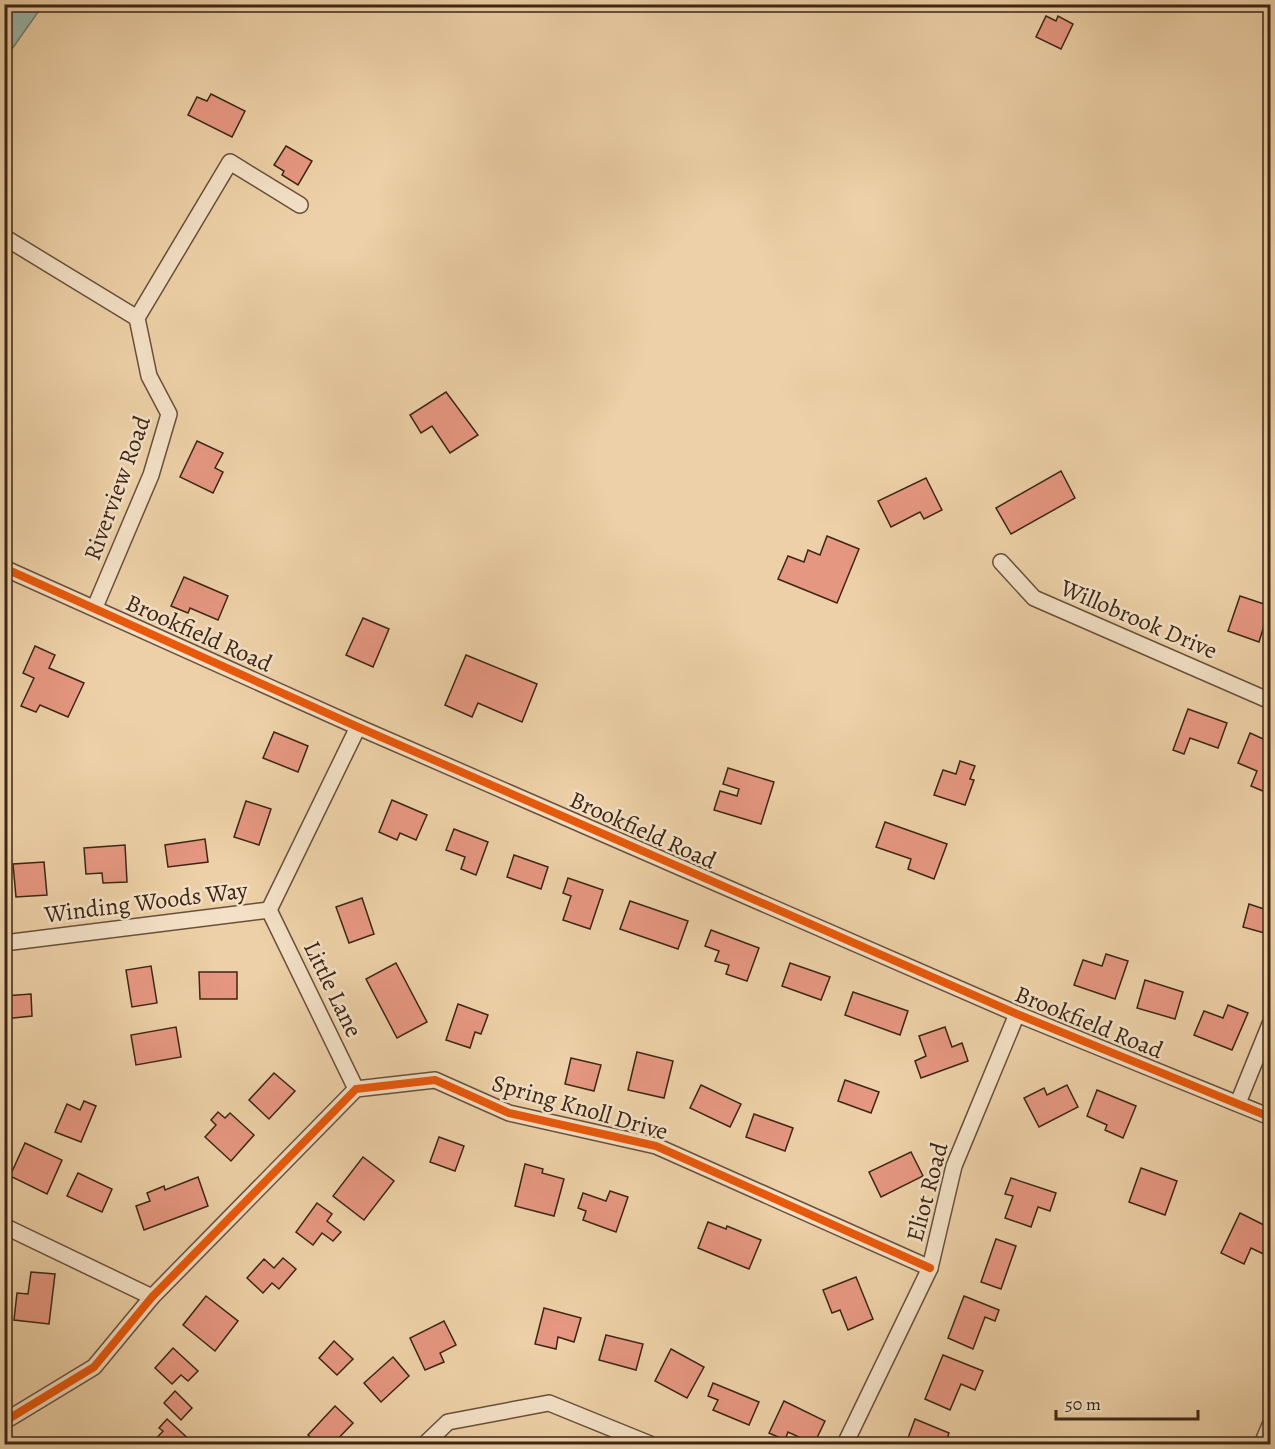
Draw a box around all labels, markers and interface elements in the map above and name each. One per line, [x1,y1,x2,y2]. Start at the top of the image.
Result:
street label: Riverview Road [76,411,158,565]
street label: Willobrook Drive [1055,571,1222,666]
street label: Brookfield Road [121,586,277,680]
street label: Brookfield Road [565,783,721,877]
street label: Winding Woods Way [42,874,250,930]
street label: Little Lane [296,936,370,1042]
street label: Brookfield Road [1010,978,1168,1066]
street label: Spring Knoll Drive [488,1067,672,1147]
street label: Eliot Road [898,1139,956,1245]
scale bar [1056,1383,1198,1421]
text: 50 m [1065,1392,1101,1416]

